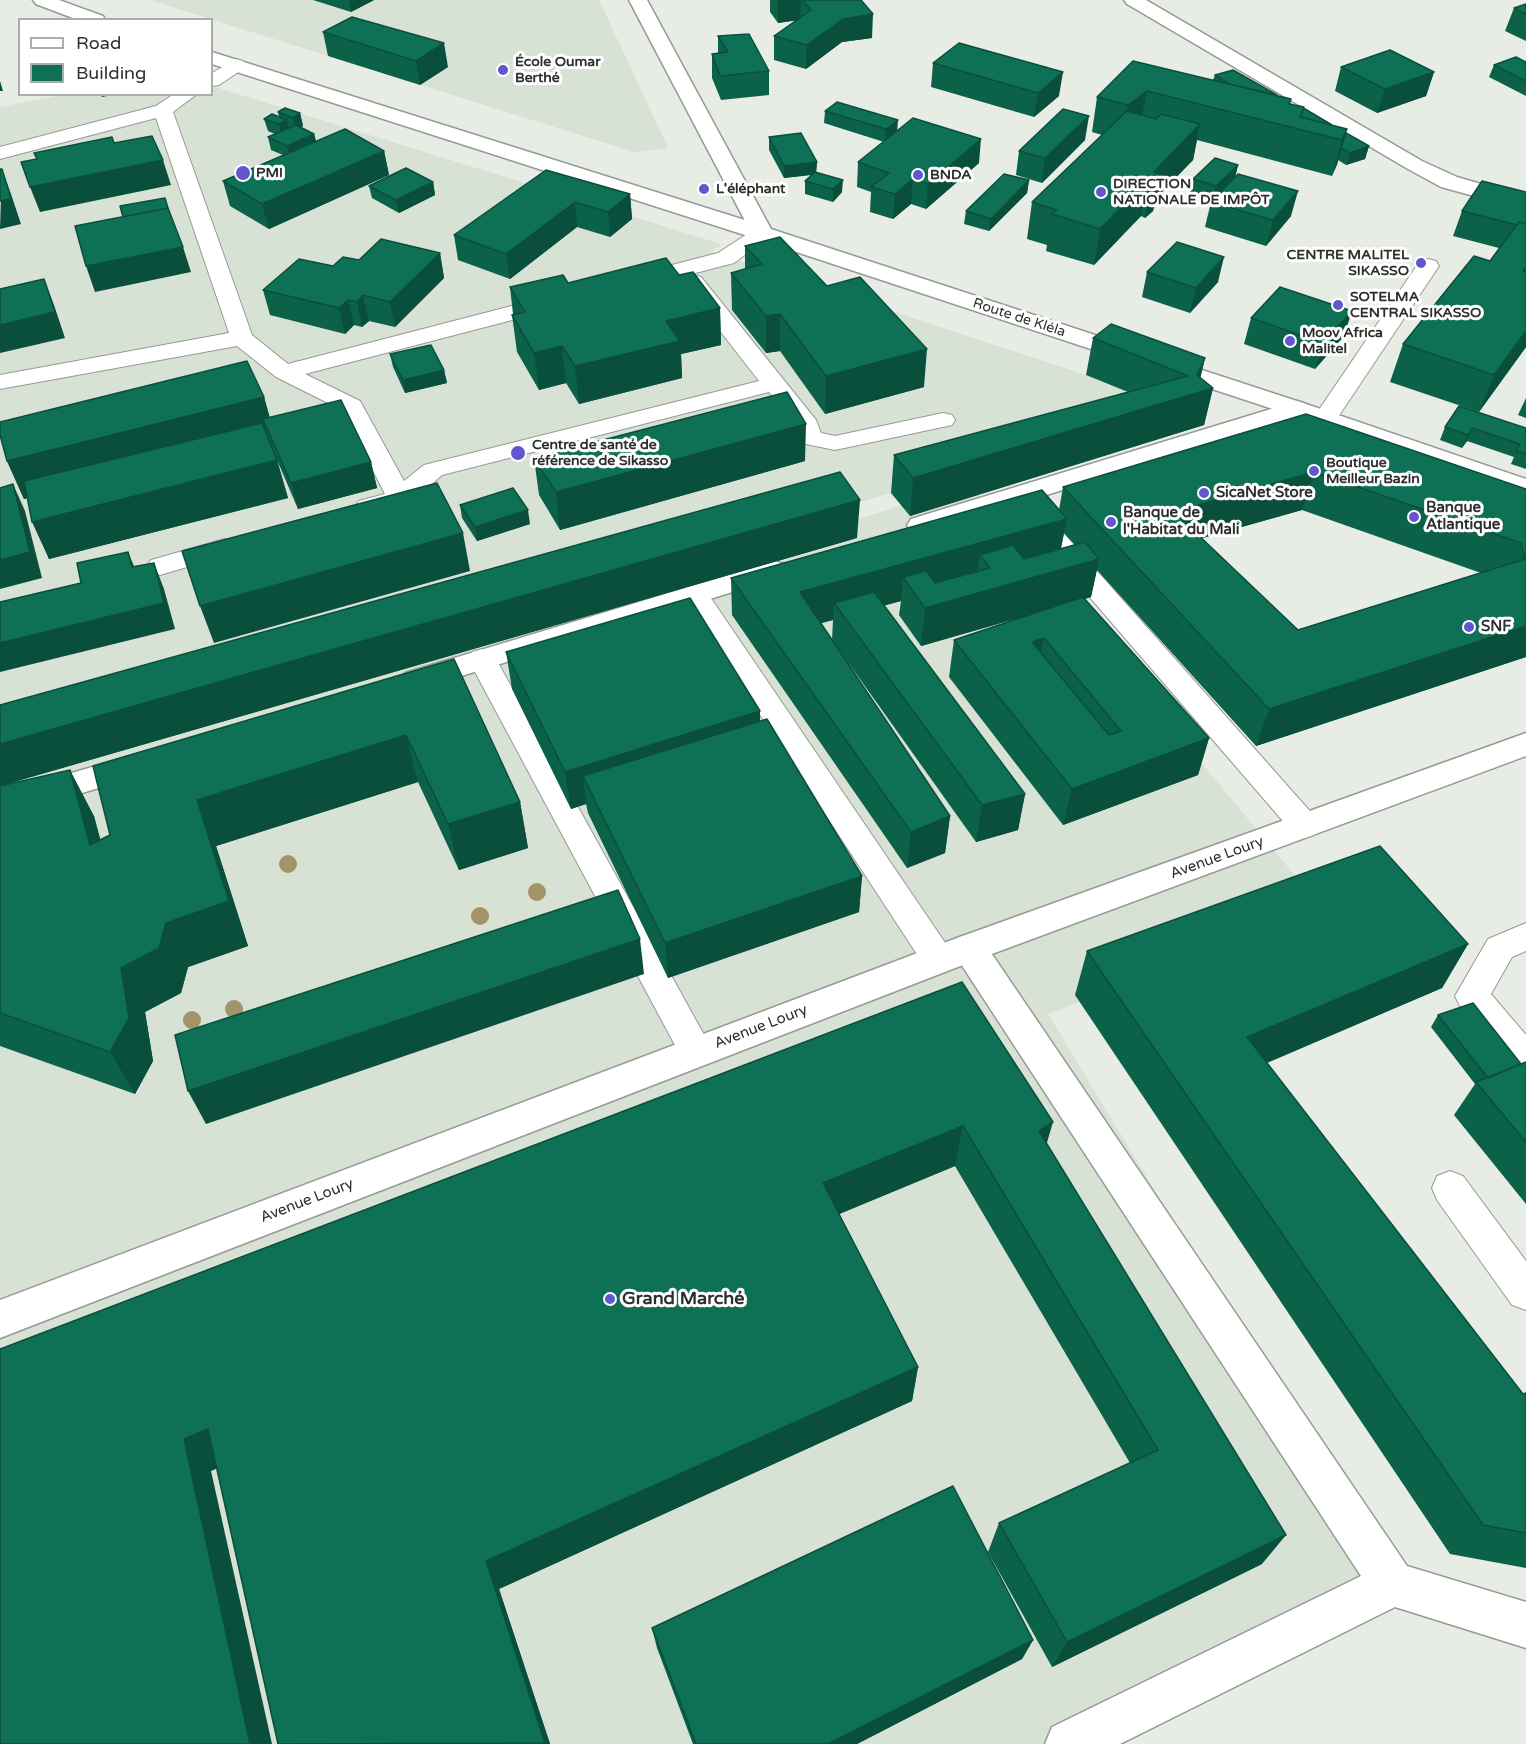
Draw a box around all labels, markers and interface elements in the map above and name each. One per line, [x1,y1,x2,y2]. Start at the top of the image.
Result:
legend [18,18,213,96]
text: Road [76,32,121,54]
place label: École Oumar Berthé [515,54,601,86]
text: Building [76,62,146,84]
marker: École Oumar Berthé [496,63,510,77]
marker: PMI [234,164,252,182]
place label: PMI [256,165,283,181]
place label: BNDA [930,167,972,183]
marker: BNDA [911,168,925,182]
place label: DIRECTION NATIONALE DE IMPÔT [1113,176,1270,208]
place label: L'éléphant [716,181,785,197]
marker: L'éléphant [697,182,711,196]
marker: DIRECTION NATIONALE DE IMPÔT [1094,185,1108,199]
place label: CENTRE MALITEL SIKASSO [1286,247,1409,280]
marker: CENTRE MALITEL SIKASSO [1414,256,1428,270]
place label: SOTELMA CENTRAL SIKASSO [1350,289,1481,322]
street label: Route de Kléla [971,295,1067,341]
marker: SOTELMA CENTRAL SIKASSO [1331,298,1345,312]
place label: Moov Africa Malitel [1302,325,1383,358]
marker: Moov Africa Malitel [1283,334,1297,348]
place label: Centre de santé de référence de Sikasso [532,437,668,470]
marker: Centre de santé de référence de Sikasso [509,444,527,462]
place label: Boutique Meilleur Bazin [1326,455,1420,488]
marker: Boutique Meilleur Bazin [1307,464,1321,478]
place label: SicaNet Store [1216,484,1313,502]
marker: SicaNet Store [1197,486,1211,500]
place label: Banque Atlantique [1426,499,1500,534]
place label: Banque de l'Habitat du Mali [1123,504,1240,539]
marker: Banque Atlantique [1407,510,1421,524]
marker: Banque de l'Habitat du Mali [1104,515,1118,529]
place label: SNF [1481,618,1511,636]
marker: SNF [1462,620,1476,634]
street label: Avenue Loury [1168,833,1266,883]
street label: Avenue Loury [712,1001,810,1053]
street label: Avenue Loury [258,1175,356,1227]
place label: Grand Marché [622,1288,745,1310]
marker: Grand Marché [603,1292,617,1306]

